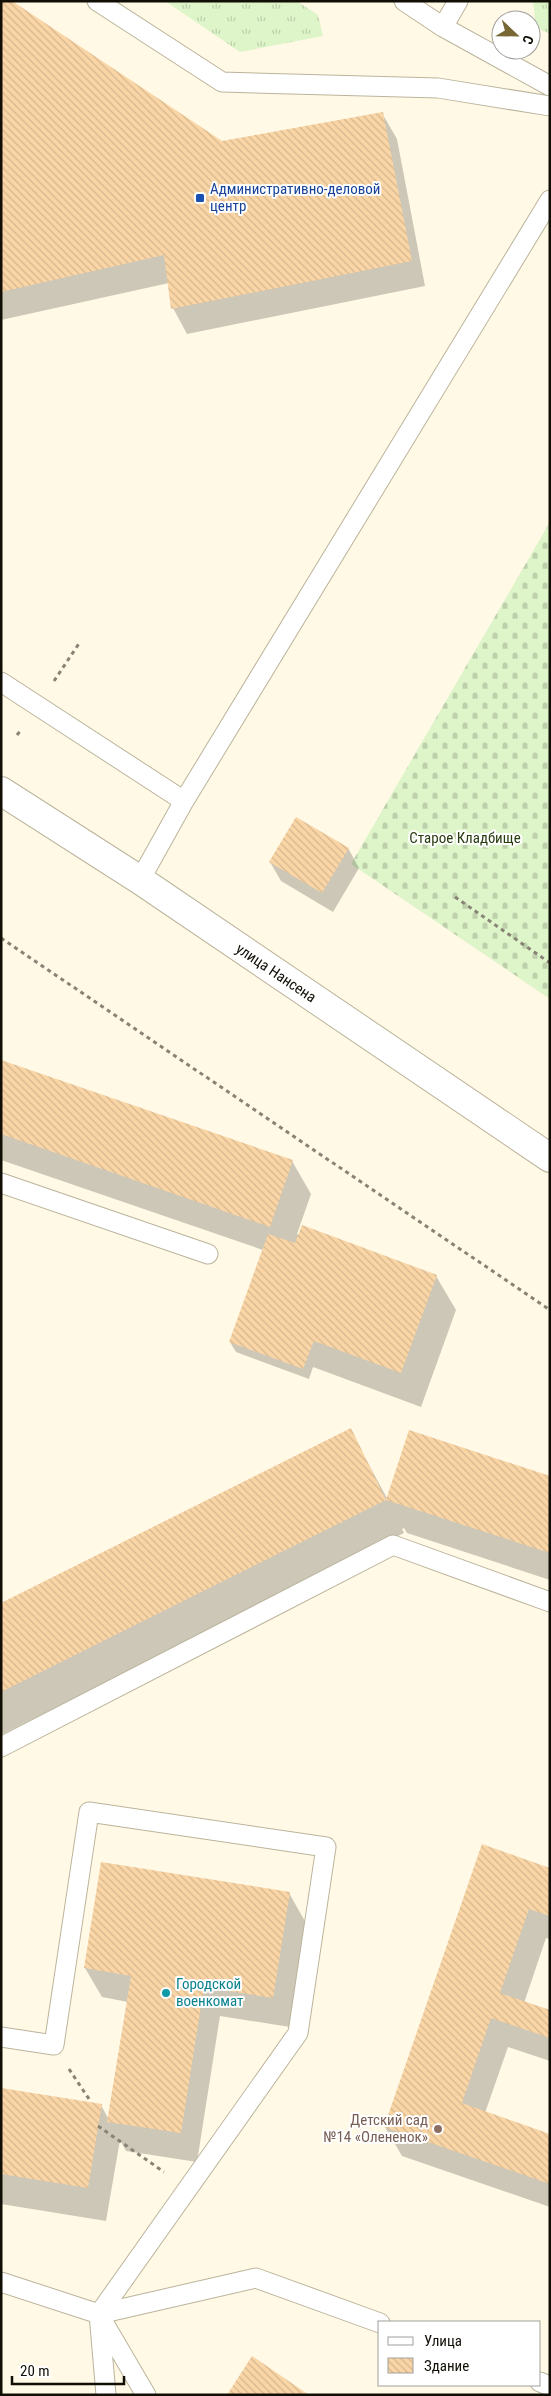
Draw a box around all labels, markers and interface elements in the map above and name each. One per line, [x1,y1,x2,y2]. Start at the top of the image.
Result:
north arrow [491,10,541,60]
text: С [519,33,537,47]
place label: Административно-деловой центр [210,180,381,215]
marker: Административно-деловой центр [194,192,206,204]
park label: Старое Кладбище [409,829,521,847]
street label: улица Нансена [233,940,319,1006]
place label: Городской военкомат [176,1975,243,2010]
marker: Городской военкомат [160,1987,172,1999]
place label: Детский сад №14 «Олененок» [323,2111,428,2146]
marker: Детский сад №14 «Олененок» [432,2123,444,2135]
legend [378,2321,541,2386]
text: Улица [424,2332,462,2350]
scale bar [12,2354,125,2386]
text: Здание [424,2357,469,2375]
text: 20 m [20,2362,50,2380]

